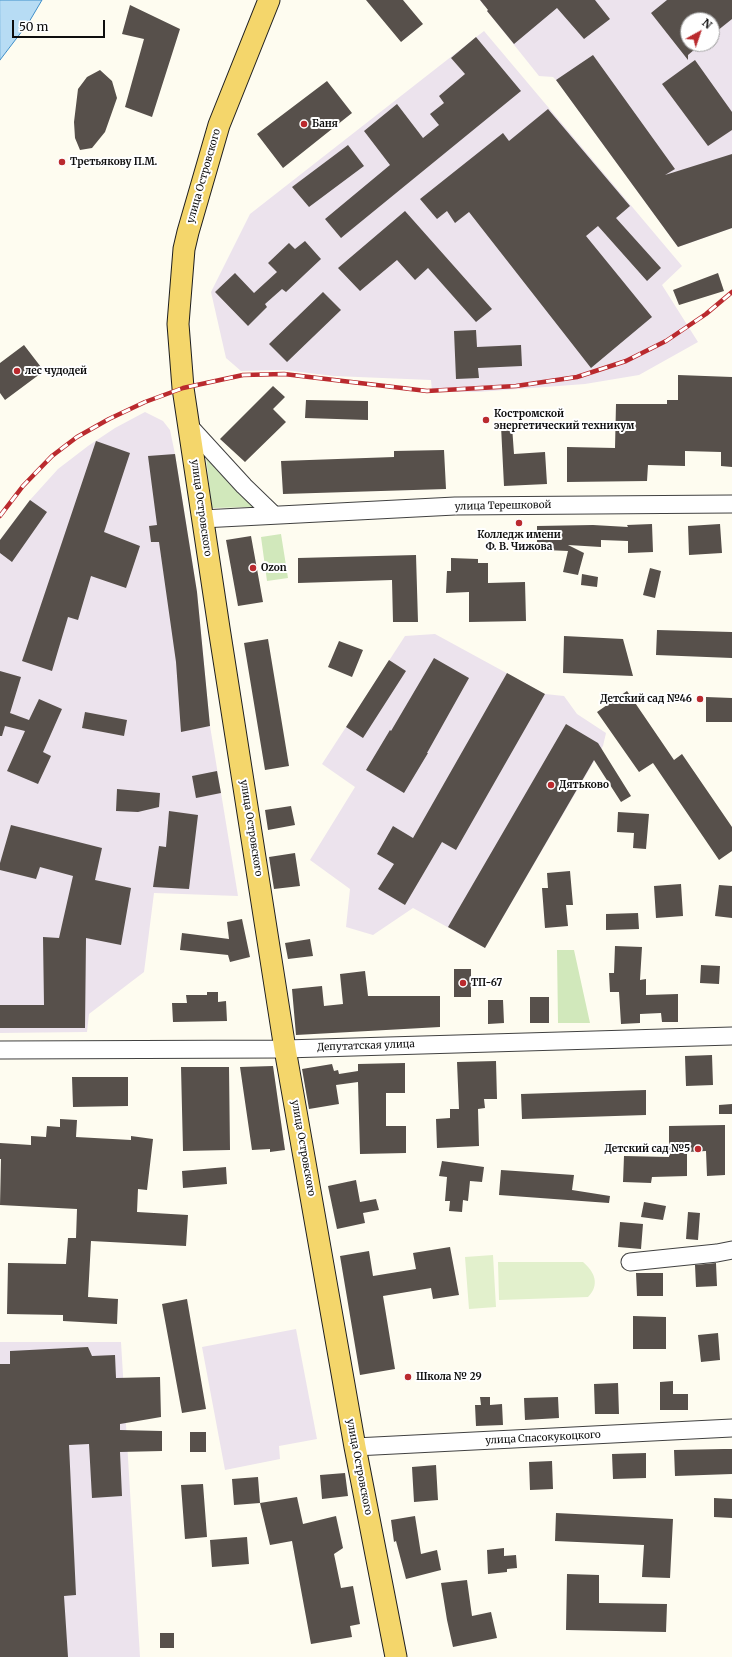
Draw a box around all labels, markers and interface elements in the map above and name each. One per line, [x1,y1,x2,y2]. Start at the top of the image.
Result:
scale bar [14,12,107,38]
north arrow [680,12,720,52]
text: N [699,15,715,32]
text: 50 m [19,19,48,34]
place label: Баня [312,118,338,130]
marker: Баня [299,119,309,129]
street label: улица Островского [185,127,223,225]
place label: Третьякову П.М. [70,156,157,168]
marker: Третьякову П.М. [57,157,67,167]
place label: лес чудодей [25,365,87,377]
marker: лес чудодей [12,366,22,376]
place label: Костромской энергетический техникум [494,408,634,432]
marker: Костромской энергетический техникум [481,415,491,425]
street label: улица Островского [188,459,214,557]
street label: улица Терешковой [455,499,551,513]
marker: Колледж имени Ф. В. Чижова [514,518,524,528]
place label: Колледж имени Ф. В. Чижова [477,529,561,552]
place label: Ozon [261,562,287,574]
marker: Ozon [248,563,258,573]
place label: Детский сад №46 [600,693,692,705]
marker: Детский сад №46 [695,694,705,704]
street label: улица Островского [237,779,265,877]
place label: Дятьково [559,779,609,791]
marker: Дятьково [546,780,556,790]
place label: ТП-67 [471,977,502,989]
marker: ТП-67 [458,978,468,988]
street label: Депутатская улица [317,1038,415,1054]
street label: улица Островского [289,1099,317,1197]
place label: Детский сад №5 [604,1143,690,1155]
marker: Детский сад №5 [693,1144,703,1154]
place label: Школа № 29 [416,1371,482,1383]
marker: Школа № 29 [403,1372,413,1382]
street label: улица Островского [344,1418,374,1516]
street label: улица Спасокукоцкого [485,1429,601,1447]

